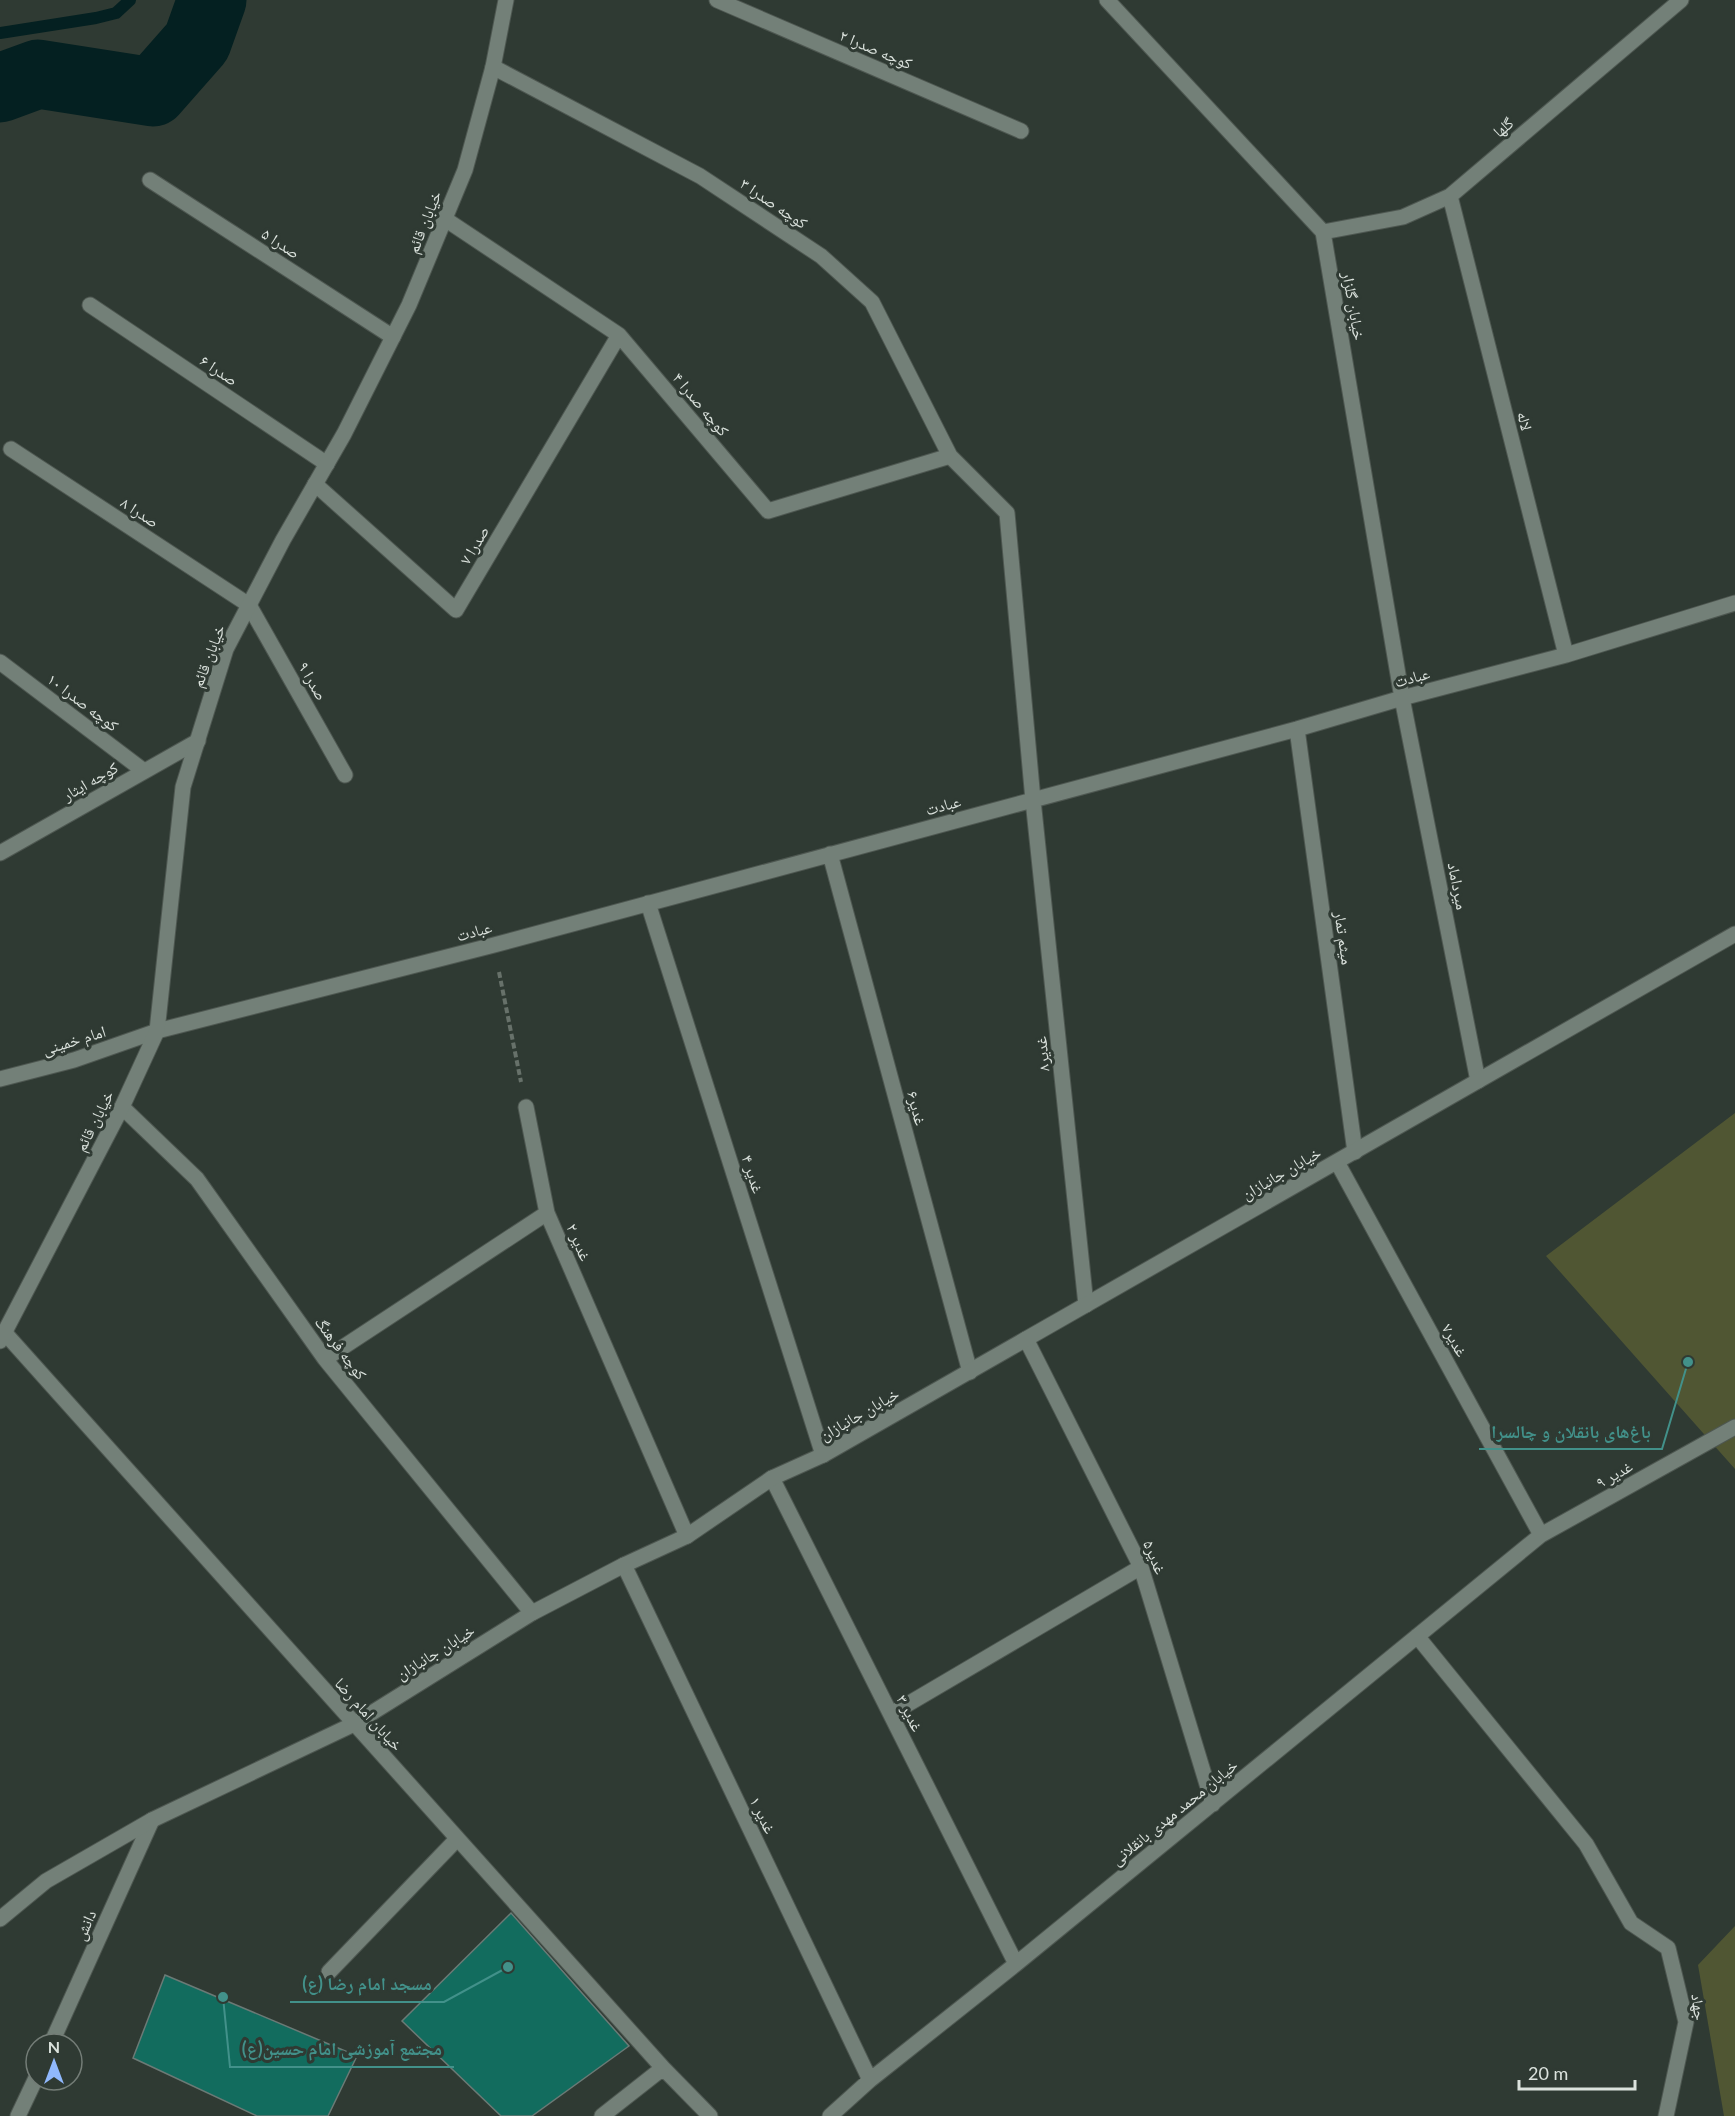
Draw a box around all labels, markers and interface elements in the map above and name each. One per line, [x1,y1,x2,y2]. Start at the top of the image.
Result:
street label: کوچه صدرا ۲ [837,25,916,73]
street label: گلها [1489,112,1518,141]
street label: کوچه صدرا ۳ [736,173,812,233]
street label: خیابان قائم [402,188,446,257]
street label: صدرا ۵ [258,223,304,263]
street label: خیابان گلزار [1337,269,1370,342]
street label: صدرا ۶ [196,350,242,390]
street label: کوچه صدرا ۴ [669,368,734,440]
street label: لاله [1514,409,1537,432]
street label: صدرا ۸ [117,492,163,532]
street label: صدرا ۷ [455,522,493,568]
street label: خیابان قائم [187,622,230,691]
street label: صدرا ۹ [294,658,332,704]
street label: عبادت [1392,663,1432,691]
street label: کوچه صدرا ۱۰ [43,669,123,736]
street label: کوچه ایثار [58,757,122,805]
street label: عبادت [923,791,963,819]
street label: میرداماد [1444,861,1472,911]
street label: میثم تمار [1329,909,1358,966]
street label: عبادت [454,917,494,945]
street label: امام خمینی [40,1021,108,1060]
street label: غدیر۸ [1030,1036,1054,1072]
street label: خیابان قائم [70,1087,119,1155]
street label: غدیر۶ [903,1089,931,1127]
street label: خیابان جانبازان [1238,1142,1325,1205]
street label: غدیر ۴ [737,1152,769,1196]
street label: غدیر ۲ [562,1220,596,1264]
street label: کوچه فرهنگ [311,1312,371,1384]
street label: غدیر۷ [1438,1320,1472,1360]
street label: خیابان جانبازان [816,1383,903,1446]
callout: باغ‌های بانقلان و چالسرا [1479,1413,1662,1449]
text: باغ‌های بانقلان و چالسرا [1491,1420,1651,1443]
street label: غدیر ۹ [1592,1456,1636,1492]
street label: غدیر۵ [1139,1537,1171,1577]
street label: خیابان جانبازان [392,1620,478,1685]
street label: خیابان امام رضا [330,1673,407,1755]
street label: غدیر ۳ [892,1691,928,1735]
street label: خیابان محمد مهدی بانقلانی [1107,1755,1242,1870]
street label: غدیر ۱ [745,1793,781,1837]
street label: دانش [70,1907,101,1944]
callout: مسجد امام رضا (ع) [290,1966,444,2002]
text: مسجد امام رضا (ع) [302,1972,432,1996]
street label: جهاد [1687,1992,1711,2022]
callout: مجتمع آموزشی امام حسین(ع) [230,2031,454,2067]
north arrow [24,2032,84,2092]
text: N [48,2037,60,2056]
text: مجتمع آموزشی امام حسین(ع) [242,2037,442,2061]
scale bar [1519,2053,1634,2091]
text: 20 m [1528,2062,1568,2084]

